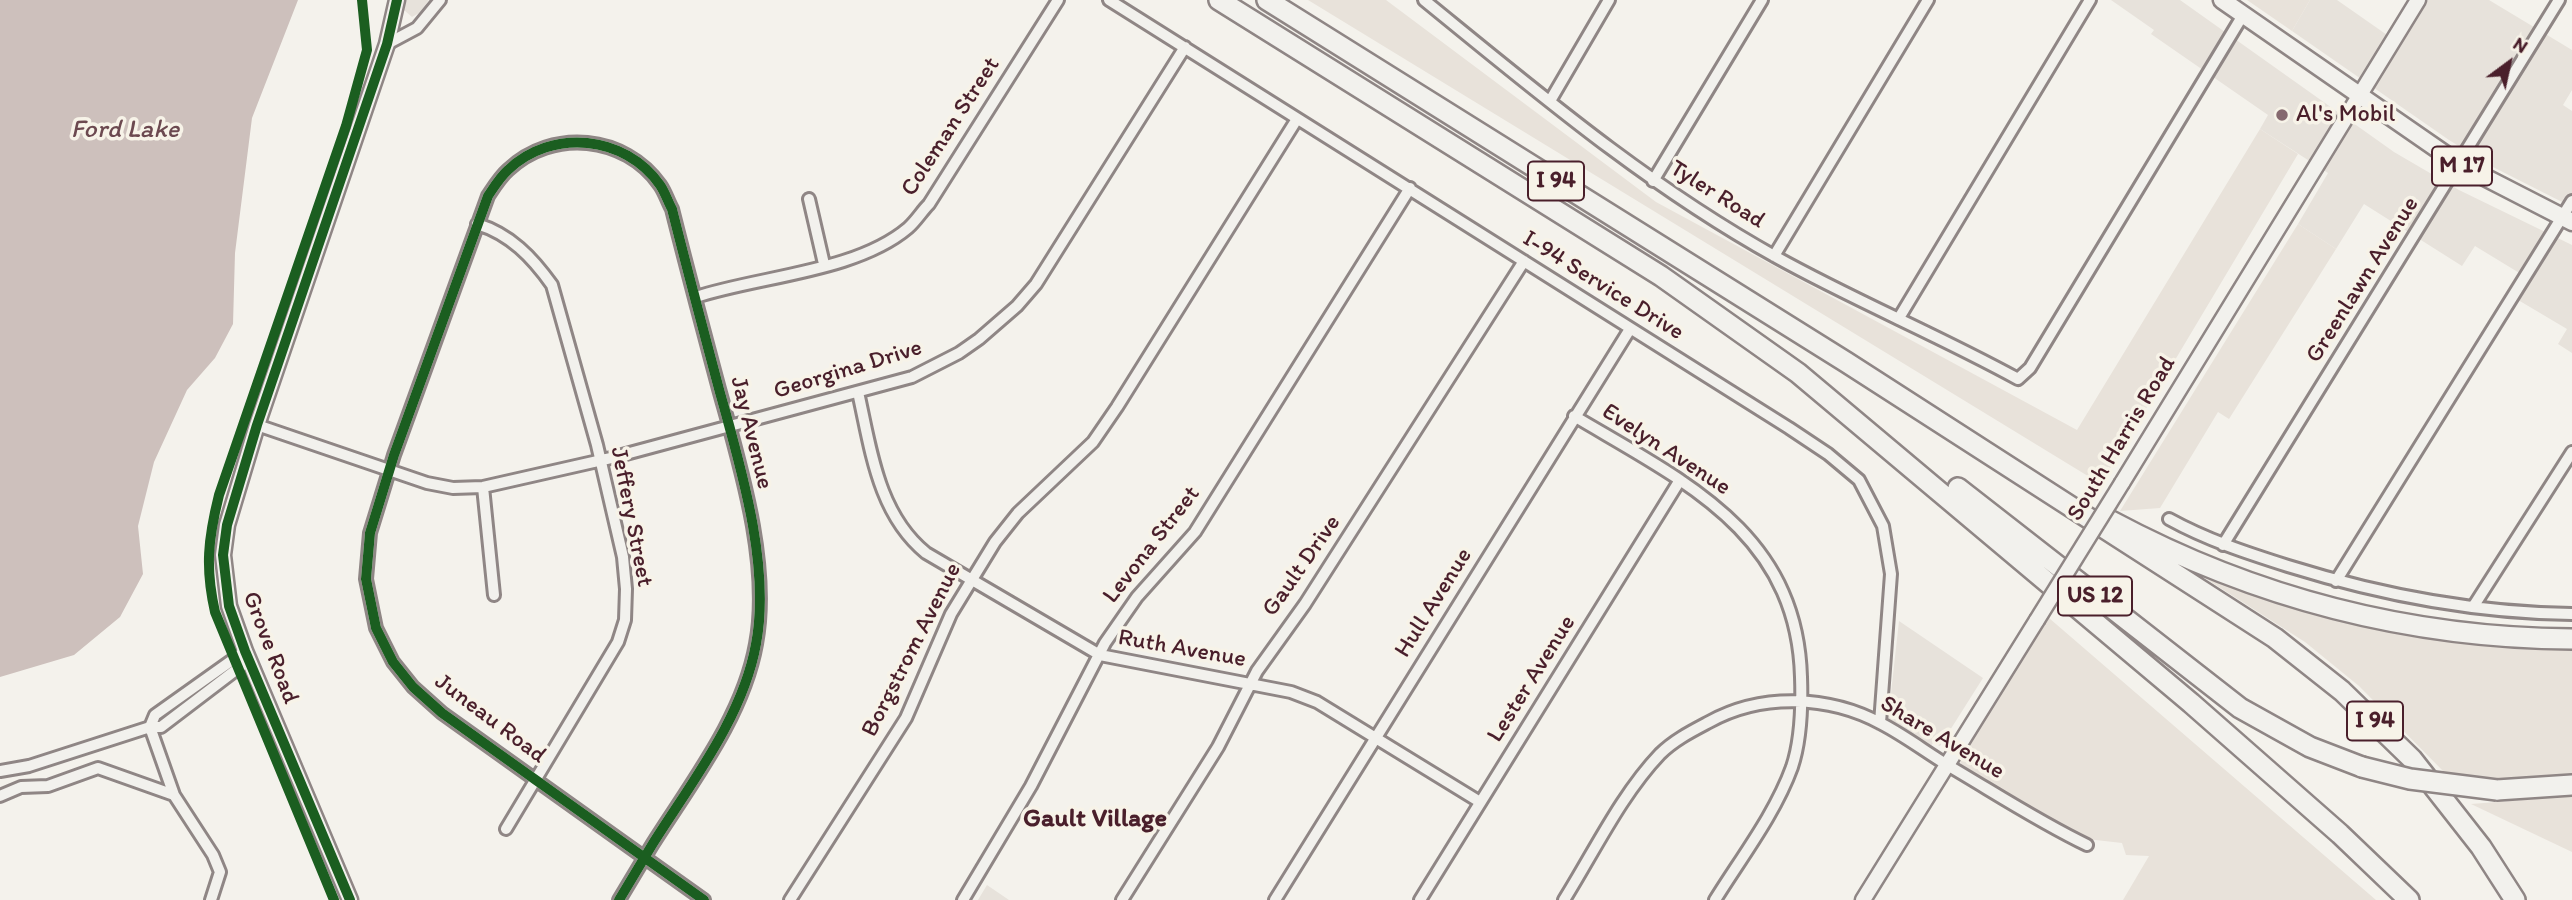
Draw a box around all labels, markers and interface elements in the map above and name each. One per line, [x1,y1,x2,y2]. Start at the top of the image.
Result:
north arrow [2474,28,2544,98]
text: N [2509,32,2532,58]
street label: Coleman Street [895,52,1007,202]
place label: Al's Mobil [2296,101,2395,129]
marker: Al's Mobil [2274,107,2290,123]
water label: Ford Lake [71,114,179,146]
road number: M 17 [2432,146,2492,186]
street label: Tyler Road [1664,154,1770,236]
road number: I 94 [1528,162,1584,200]
street label: Greenlawn Avenue [2300,192,2426,368]
street label: I-94 Service Drive [1517,225,1689,347]
street label: Georgina Drive [770,334,926,406]
street label: South Harris Road [2061,351,2183,527]
street label: Jay Avenue [723,374,779,492]
street label: Evelyn Avenue [1596,398,1736,502]
street label: Jeffery Street [603,445,659,589]
street label: Levona Street [1097,481,1207,609]
street label: Gault Drive [1257,510,1347,622]
street label: Hull Avenue [1389,543,1479,663]
street label: Borgstrom Avenue [856,558,968,742]
road number: US 12 [2058,576,2132,616]
street label: Grove Road [235,588,305,708]
street label: Lester Avenue [1481,610,1583,748]
street label: Ruth Avenue [1116,624,1248,674]
street label: Juneau Road [428,668,552,770]
street label: Share Avenue [1875,690,2009,786]
road number: I 94 [2347,702,2403,740]
district label: Gault Village [1023,803,1167,835]

